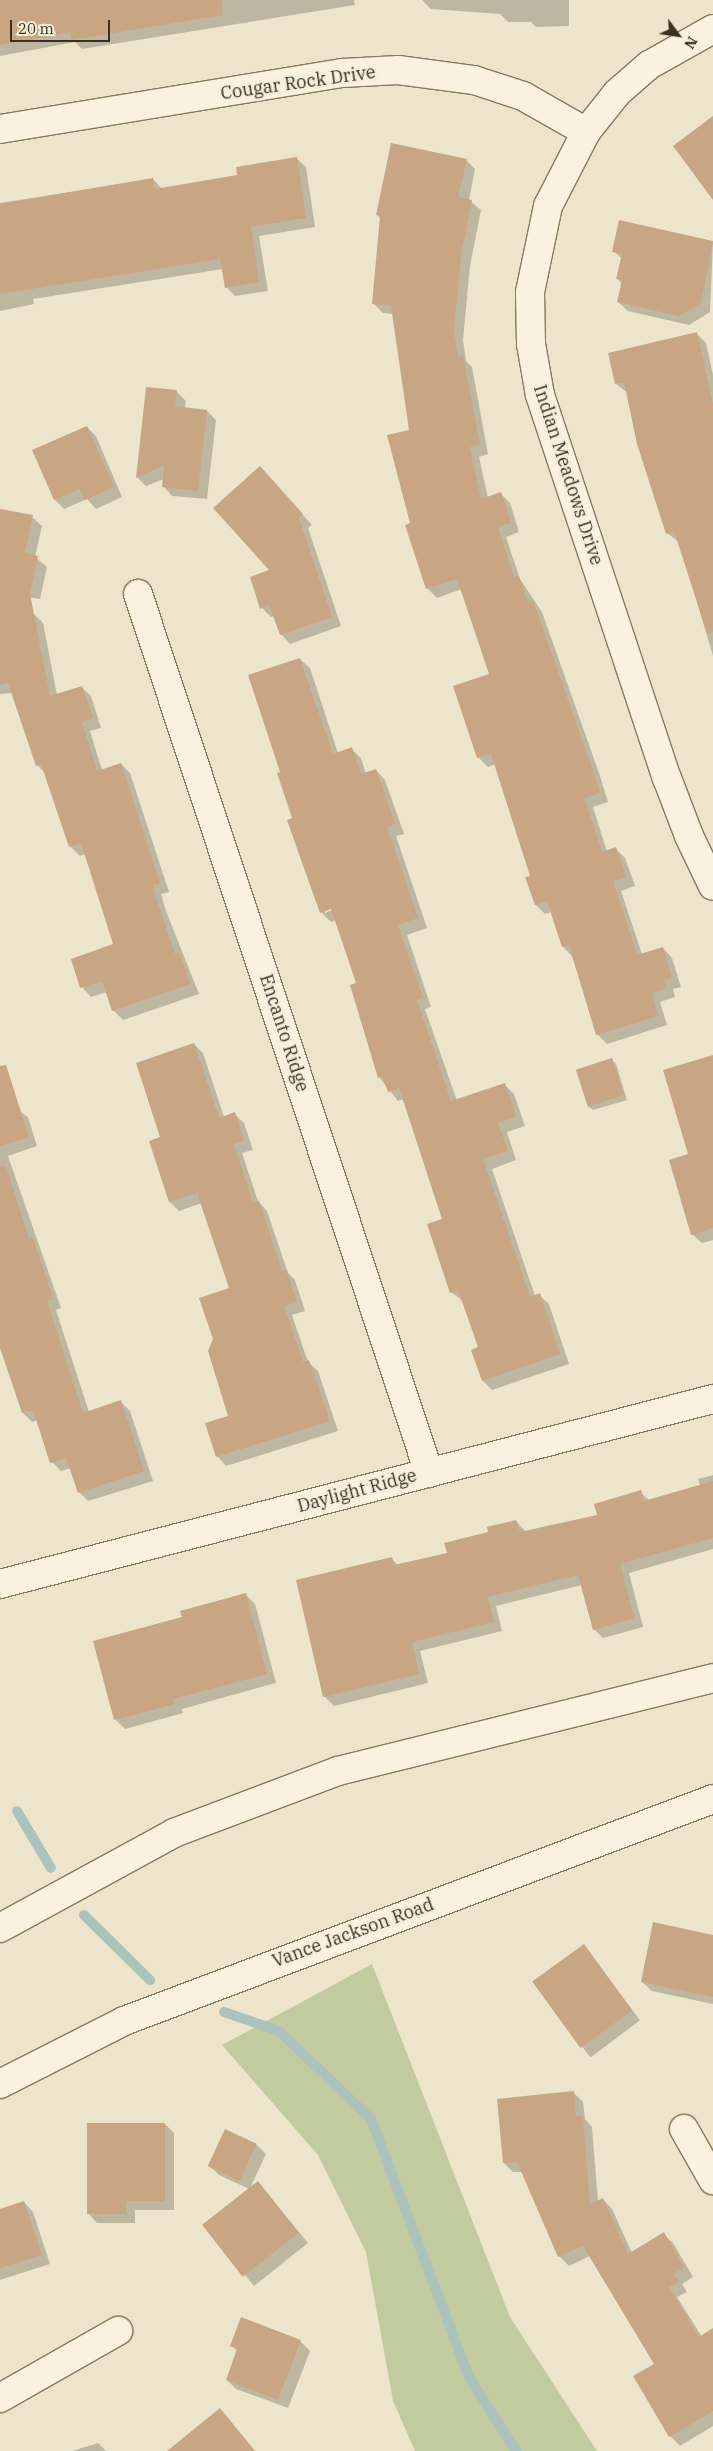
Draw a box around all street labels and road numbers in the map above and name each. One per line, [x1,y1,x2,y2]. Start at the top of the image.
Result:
street label: Cougar Rock Drive [219,61,377,105]
street label: Indian Meadows Drive [529,382,607,568]
street label: Encanto Ridge [255,971,313,1095]
street label: Daylight Ridge [295,1465,419,1517]
street label: Vance Jackson Road [269,1894,437,1972]

